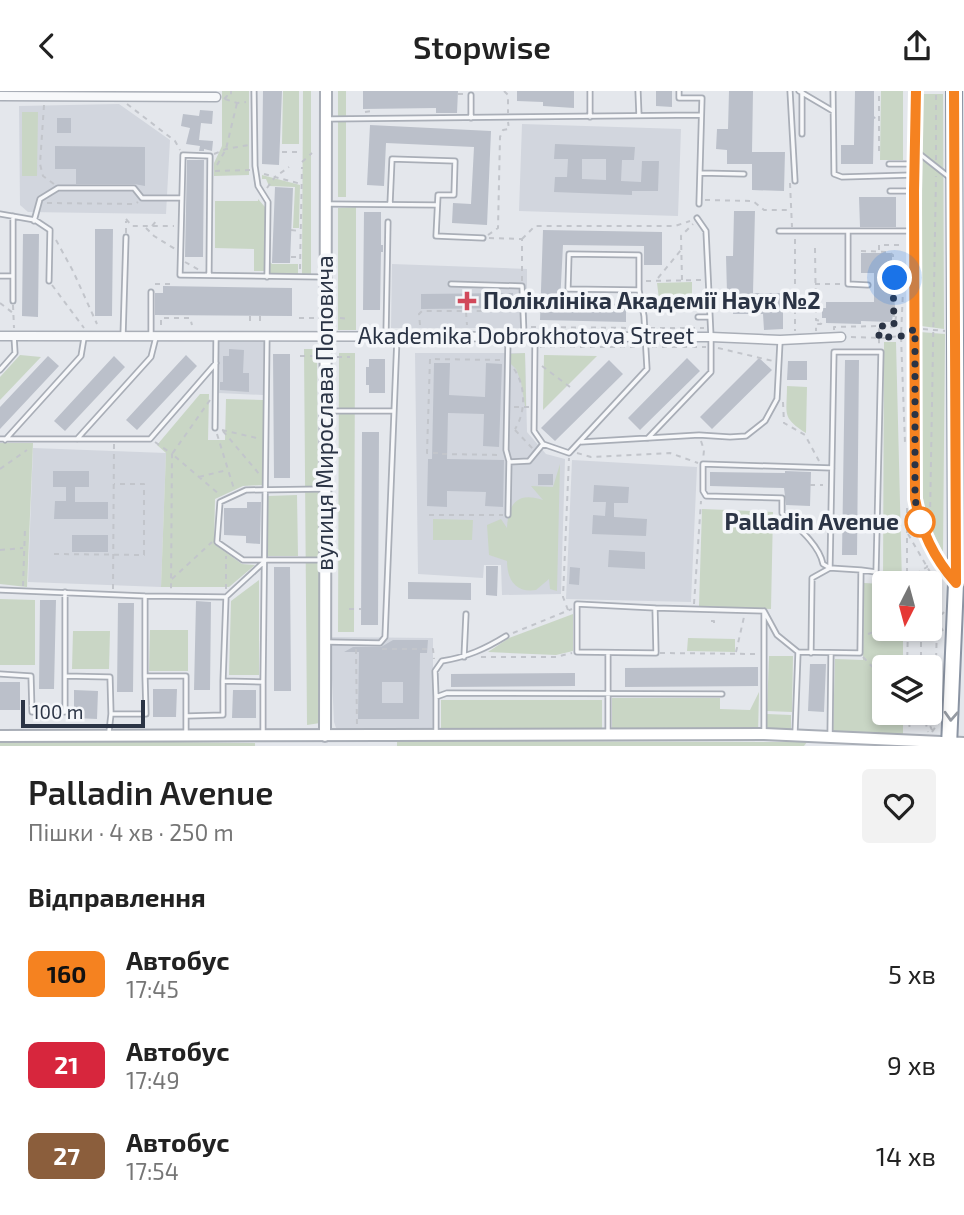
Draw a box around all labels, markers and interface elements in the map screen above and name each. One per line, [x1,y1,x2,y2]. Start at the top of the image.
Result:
icon: back [28,27,66,65]
text: Stopwise [413,27,551,65]
icon: share [898,27,936,65]
street label: вулиця Мирослава Поповича [310,255,339,571]
your location [877,260,912,295]
place label: Поліклініка Академії Наук №2 [483,286,821,314]
marker: Поліклініка Академії Наук №2 [457,291,477,311]
street label: Akademika Dobrokhotova Street [358,321,694,349]
place label: Palladin Avenue [724,507,899,535]
marker: Palladin Avenue [905,507,935,537]
north arrow [872,571,942,641]
map controls [872,571,942,725]
button: layers [872,655,942,725]
scale bar [21,697,145,729]
text: 100 m [32,700,83,723]
one-way arrow [943,710,958,721]
button: heart [862,769,936,843]
text: Palladin Avenue [28,772,273,812]
text: Пішки · 4 хв · 250 m [28,818,234,846]
text: Відправлення [28,881,206,912]
text: Автобус [126,944,229,975]
text: 5 хв [888,958,936,989]
text: 160 [47,959,86,988]
text: 17:45 [126,975,179,1003]
text: Автобус [126,1035,229,1066]
text: 9 хв [887,1049,936,1080]
text: 21 [54,1050,79,1079]
text: 17:49 [126,1066,180,1094]
text: Автобус [126,1126,229,1157]
text: 14 хв [876,1140,936,1171]
text: 27 [53,1141,80,1170]
text: 17:54 [126,1157,179,1185]

